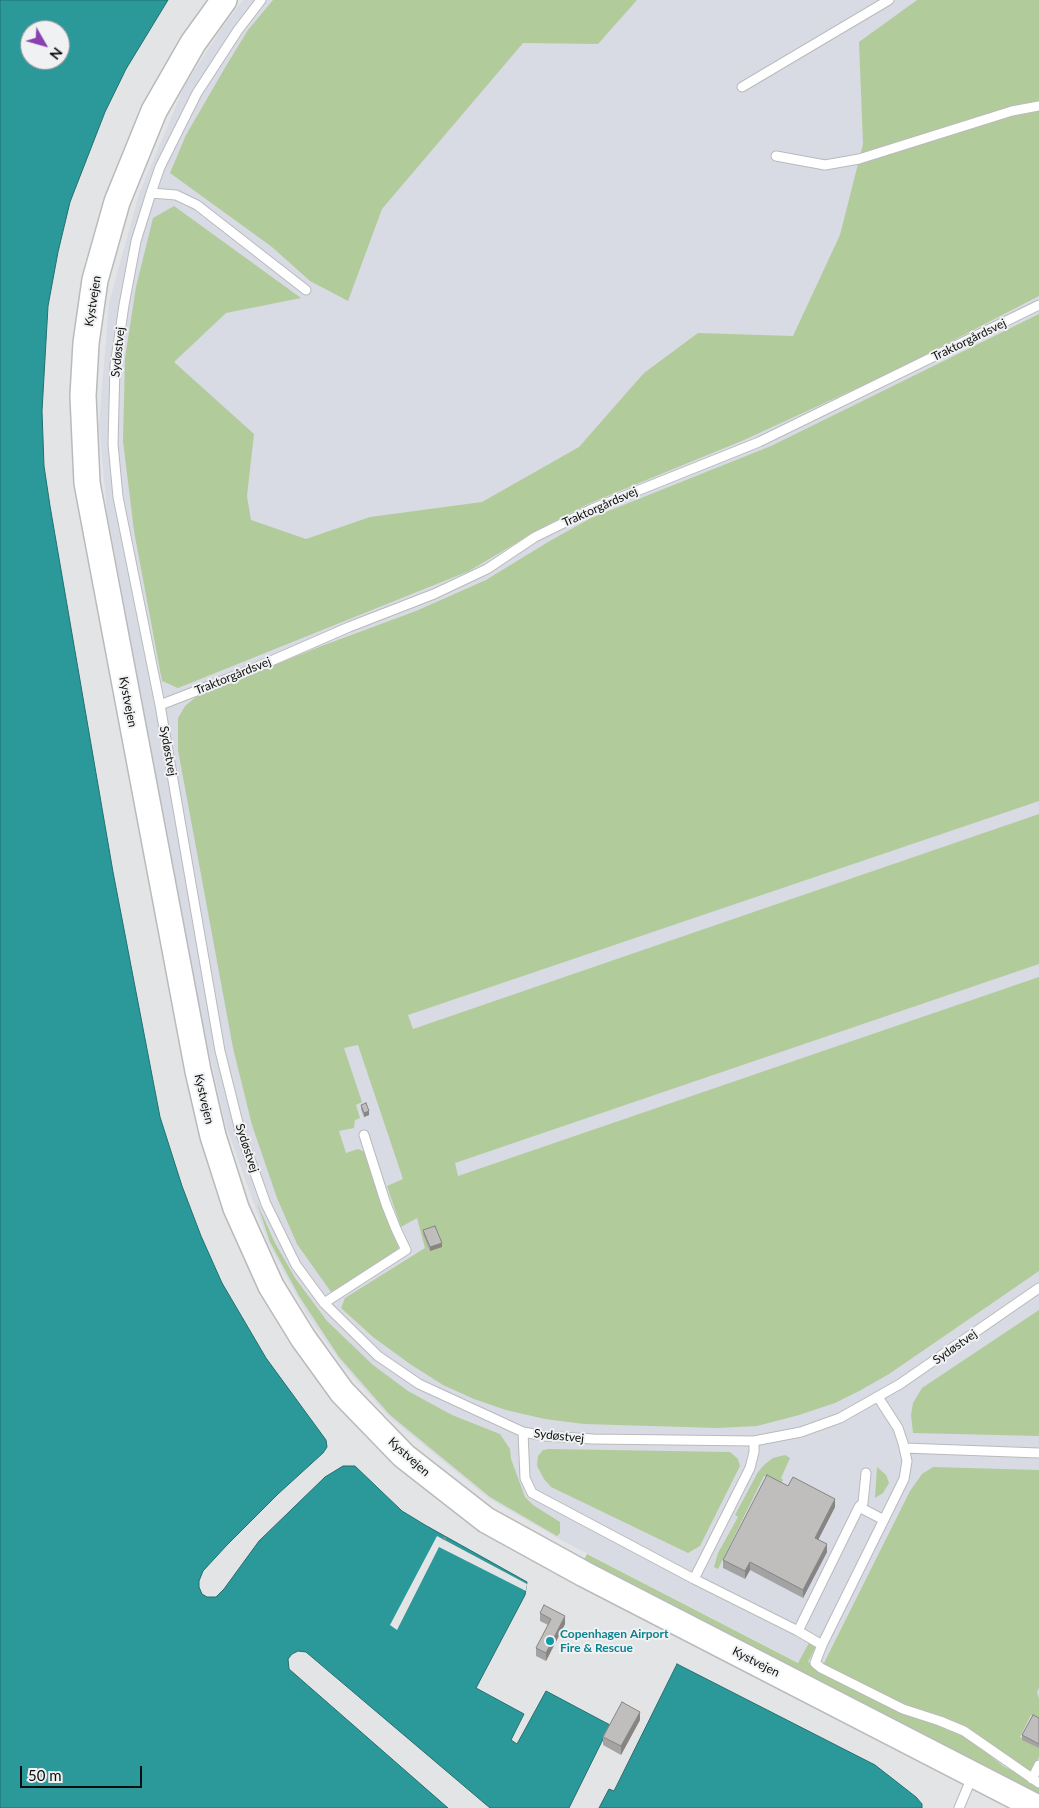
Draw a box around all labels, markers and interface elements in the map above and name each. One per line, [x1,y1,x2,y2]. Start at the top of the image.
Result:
north arrow [20,20,70,70]
text: N [46,44,66,63]
street label: Kystvejen [82,275,104,327]
street label: Traktorgårdsvej [930,316,1008,364]
street label: Sydøstvej [108,326,128,378]
street label: Traktorgårdsvej [560,484,640,530]
street label: Traktorgårdsvej [193,654,273,698]
street label: Kystvejen [116,676,140,728]
street label: Sydøstvej [157,725,179,777]
street label: Kystvejen [191,1072,217,1126]
street label: Sydøstvej [232,1122,262,1174]
street label: Sydøstvej [930,1327,980,1367]
street label: Sydøstvej [533,1426,585,1446]
street label: Kystvejen [385,1435,433,1479]
place label: Copenhagen Airport Fire & Rescue [560,1627,668,1655]
marker: Copenhagen Airport Fire & Rescue [544,1635,556,1647]
street label: Kystvejen [730,1644,782,1680]
scale bar [22,1756,145,1788]
text: 50 m [28,1766,62,1784]

